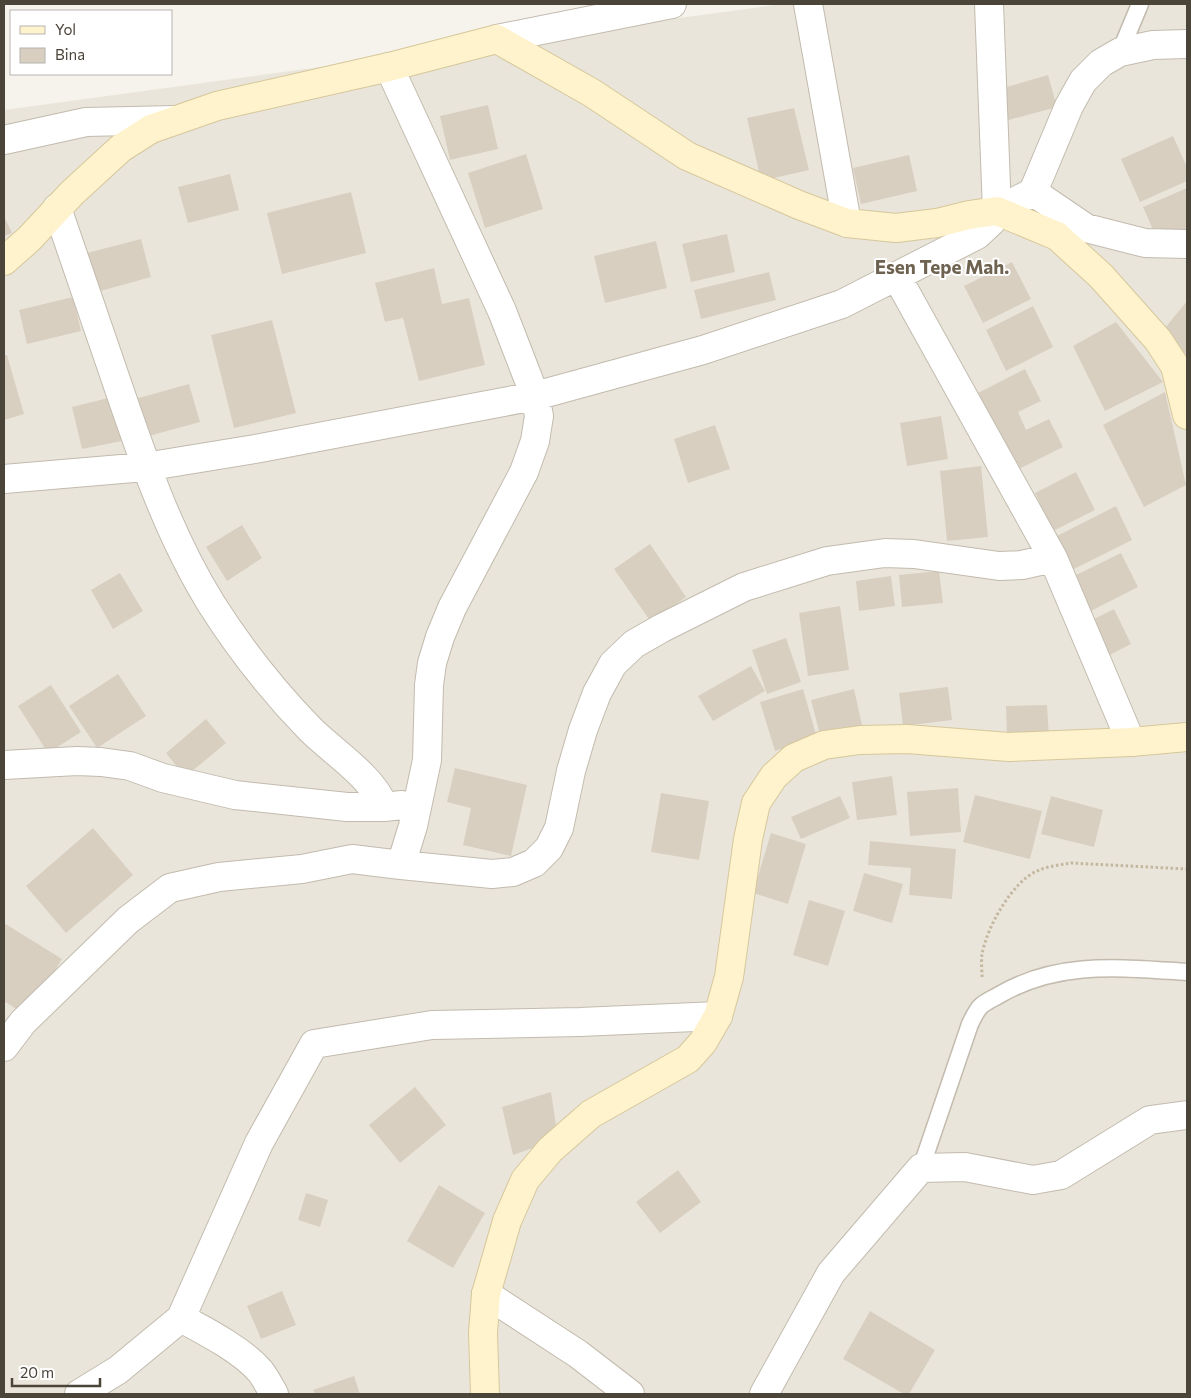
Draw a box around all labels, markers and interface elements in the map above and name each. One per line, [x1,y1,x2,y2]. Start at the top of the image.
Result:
legend [10,10,172,75]
text: Yol [55,20,76,38]
text: Bina [55,45,85,63]
district label: Esen Tepe Mah. [875,255,1009,278]
scale bar [12,1356,100,1388]
text: 20 m [20,1363,54,1381]

